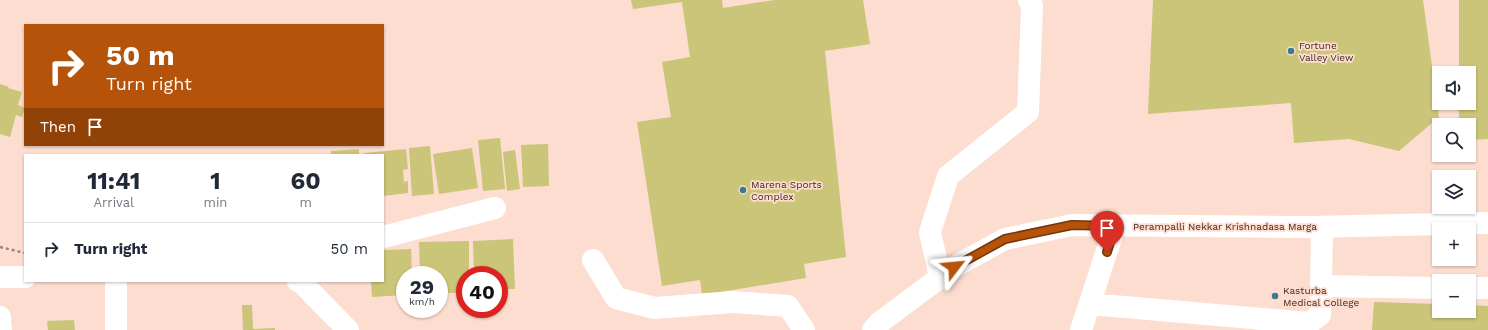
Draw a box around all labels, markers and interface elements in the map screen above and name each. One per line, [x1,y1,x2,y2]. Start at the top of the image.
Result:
text: 50 m [106,39,175,72]
icon: right [40,40,92,92]
place label: Fortune Valley View [1299,40,1354,63]
marker: Fortune Valley View [1286,46,1296,56]
map controls [1432,66,1476,318]
button: sound [1432,66,1476,110]
text: Turn right [106,73,192,94]
icon: arrive [84,116,106,138]
text: Then [40,118,76,136]
button: search [1432,118,1476,162]
text: 11:41 [87,167,140,195]
text: 1 [210,167,221,195]
text: 60 [291,167,321,195]
button: layers [1432,170,1476,214]
place label: Marena Sports Complex [751,179,822,202]
marker: Marena Sports Complex [738,185,748,195]
text: Arrival [93,195,134,210]
text: min [204,195,227,210]
text: m [300,195,312,210]
pin [1090,211,1124,252]
icon: arrive [1096,217,1118,239]
street label: Perampalli Nekkar Krishnadasa Marga [1133,221,1317,232]
button: + [1432,222,1476,266]
icon: right [40,238,62,260]
text: Turn right [74,240,147,258]
text: 50 m [331,240,368,258]
position arrow [933,246,975,288]
speed limit sign: 40 [456,266,508,318]
button: − [1432,274,1476,318]
text: 29 [410,275,434,299]
place label: Kasturba Medical College [1283,285,1360,308]
marker: Kasturba Medical College [1270,291,1280,301]
text: km/h [409,296,435,307]

